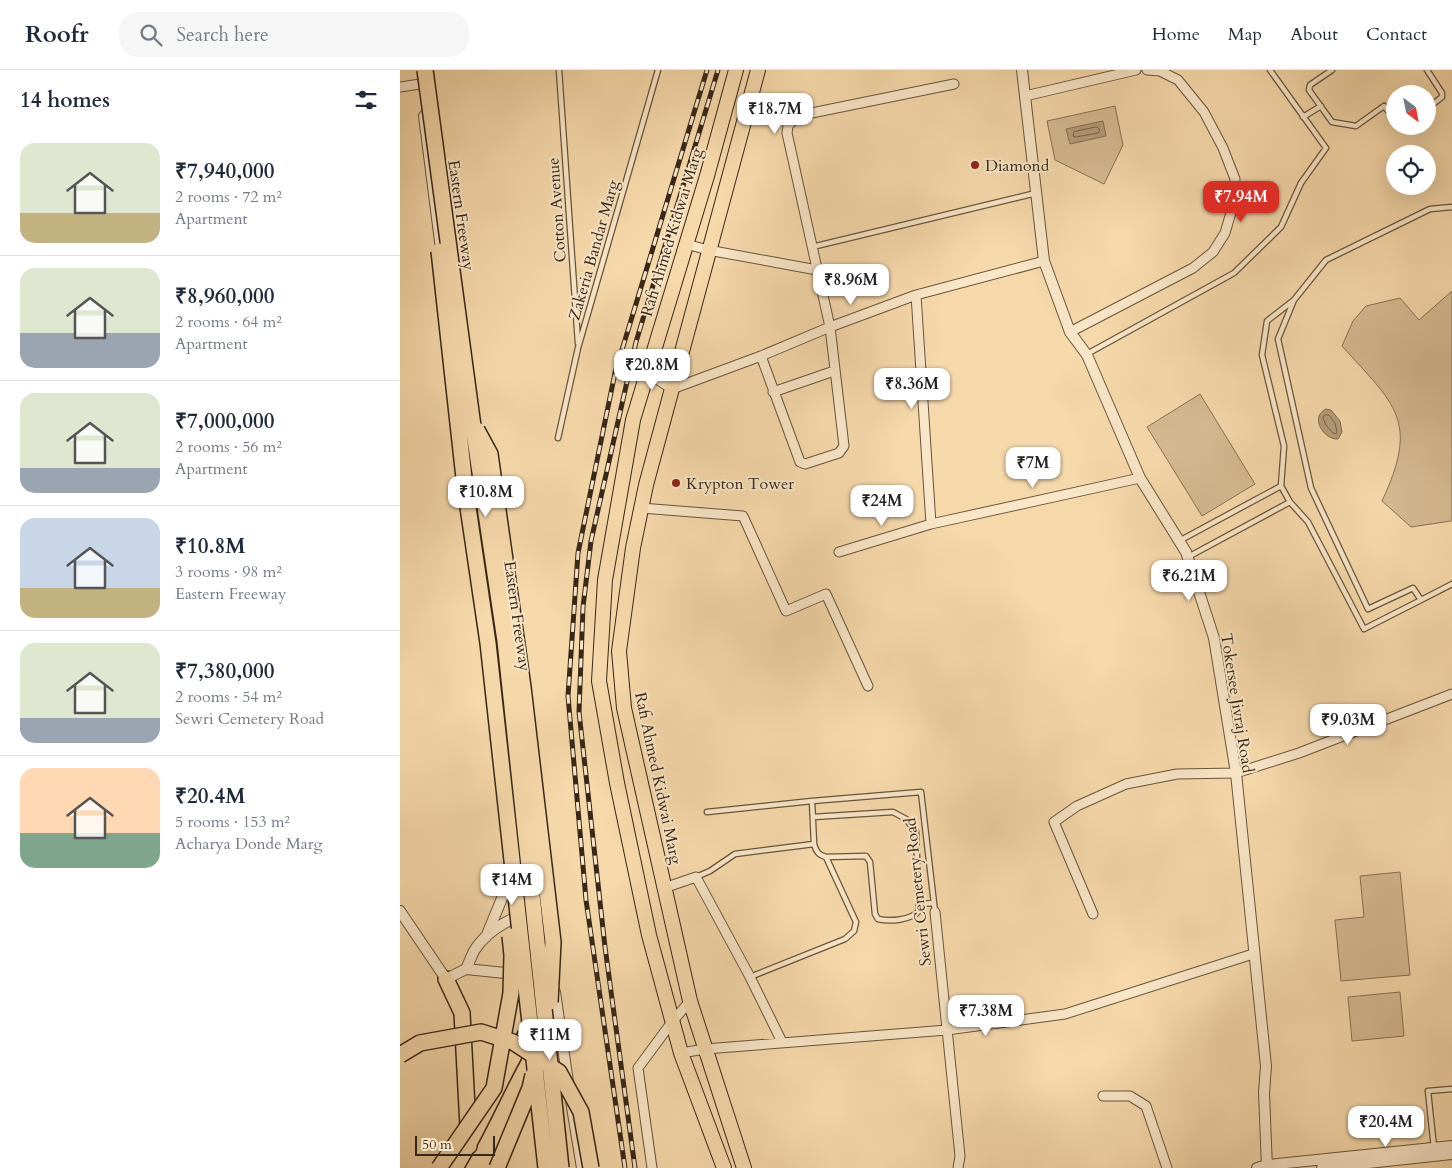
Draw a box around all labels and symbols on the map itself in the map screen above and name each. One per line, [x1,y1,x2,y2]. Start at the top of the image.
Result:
north arrow [1386,85,1436,135]
pin: ₹18.7M [734,92,816,135]
street label: Rafi Ahmed Kidwai Marg [636,145,708,319]
place label: Diamond [985,155,1050,177]
street label: Cotton Avenue [542,157,572,263]
street label: Eastern Freeway [442,158,480,272]
marker: Diamond [969,159,981,171]
street label: Zakeria Bandar Marg [563,178,625,323]
pin: ₹7.94M [1200,180,1282,223]
pin: ₹8.96M [810,264,892,306]
pin: ₹20.8M [611,348,693,391]
pin: ₹8.36M [871,368,953,410]
pin: ₹7M [1009,446,1057,489]
place label: Krypton Tower [686,473,794,495]
pin: ₹10.8M [445,476,527,518]
marker: Krypton Tower [670,477,682,489]
pin: ₹24M [852,484,912,527]
street label: Eastern Freeway [498,559,536,673]
pin: ₹6.21M [1148,560,1230,602]
street label: Tokersee Jivraj Road [1215,632,1259,775]
street label: Rafi Ahmed Kidwai Marg [629,690,687,866]
pin: ₹9.03M [1307,704,1389,746]
street label: Sewri Cemetery Road [899,816,937,967]
pin: ₹14M [482,864,542,906]
pin: ₹7.38M [945,994,1027,1037]
pin: ₹11M [520,1018,580,1061]
pin: ₹20.4M [1345,1106,1427,1148]
scale bar [415,1133,495,1156]

